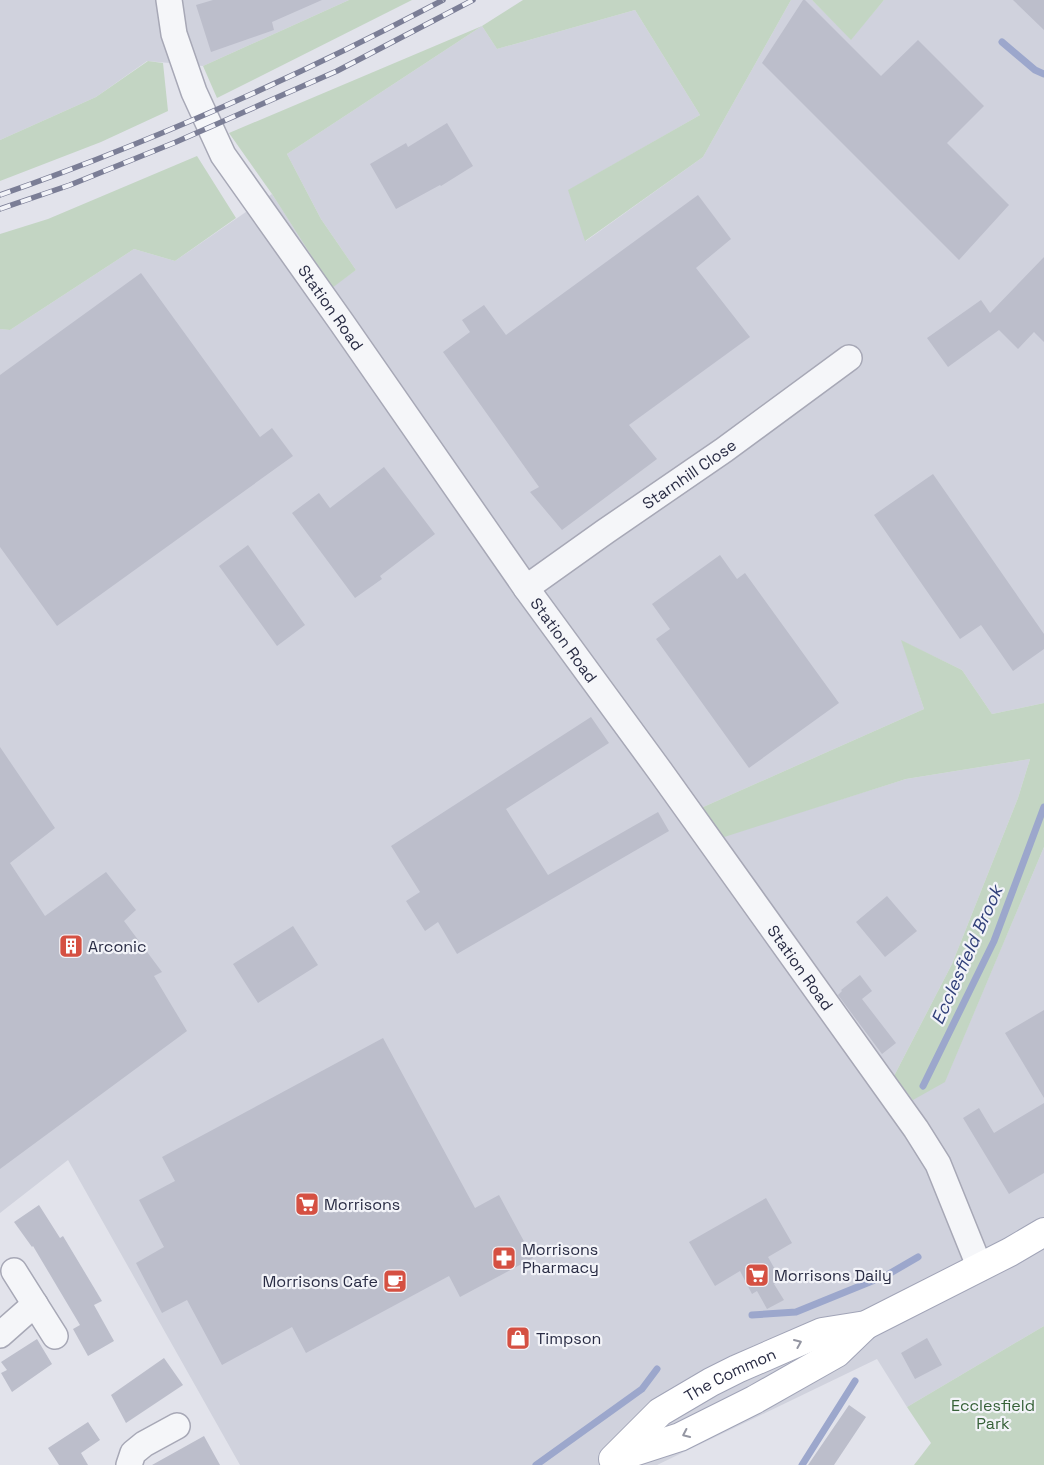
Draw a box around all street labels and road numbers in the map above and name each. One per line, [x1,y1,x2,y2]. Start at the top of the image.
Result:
street label: Station Road [293,261,368,355]
street label: Starnhill Close [638,434,741,514]
street label: Station Road [526,594,602,687]
street label: Station Road [762,921,838,1015]
street label: The Common [680,1343,779,1407]

